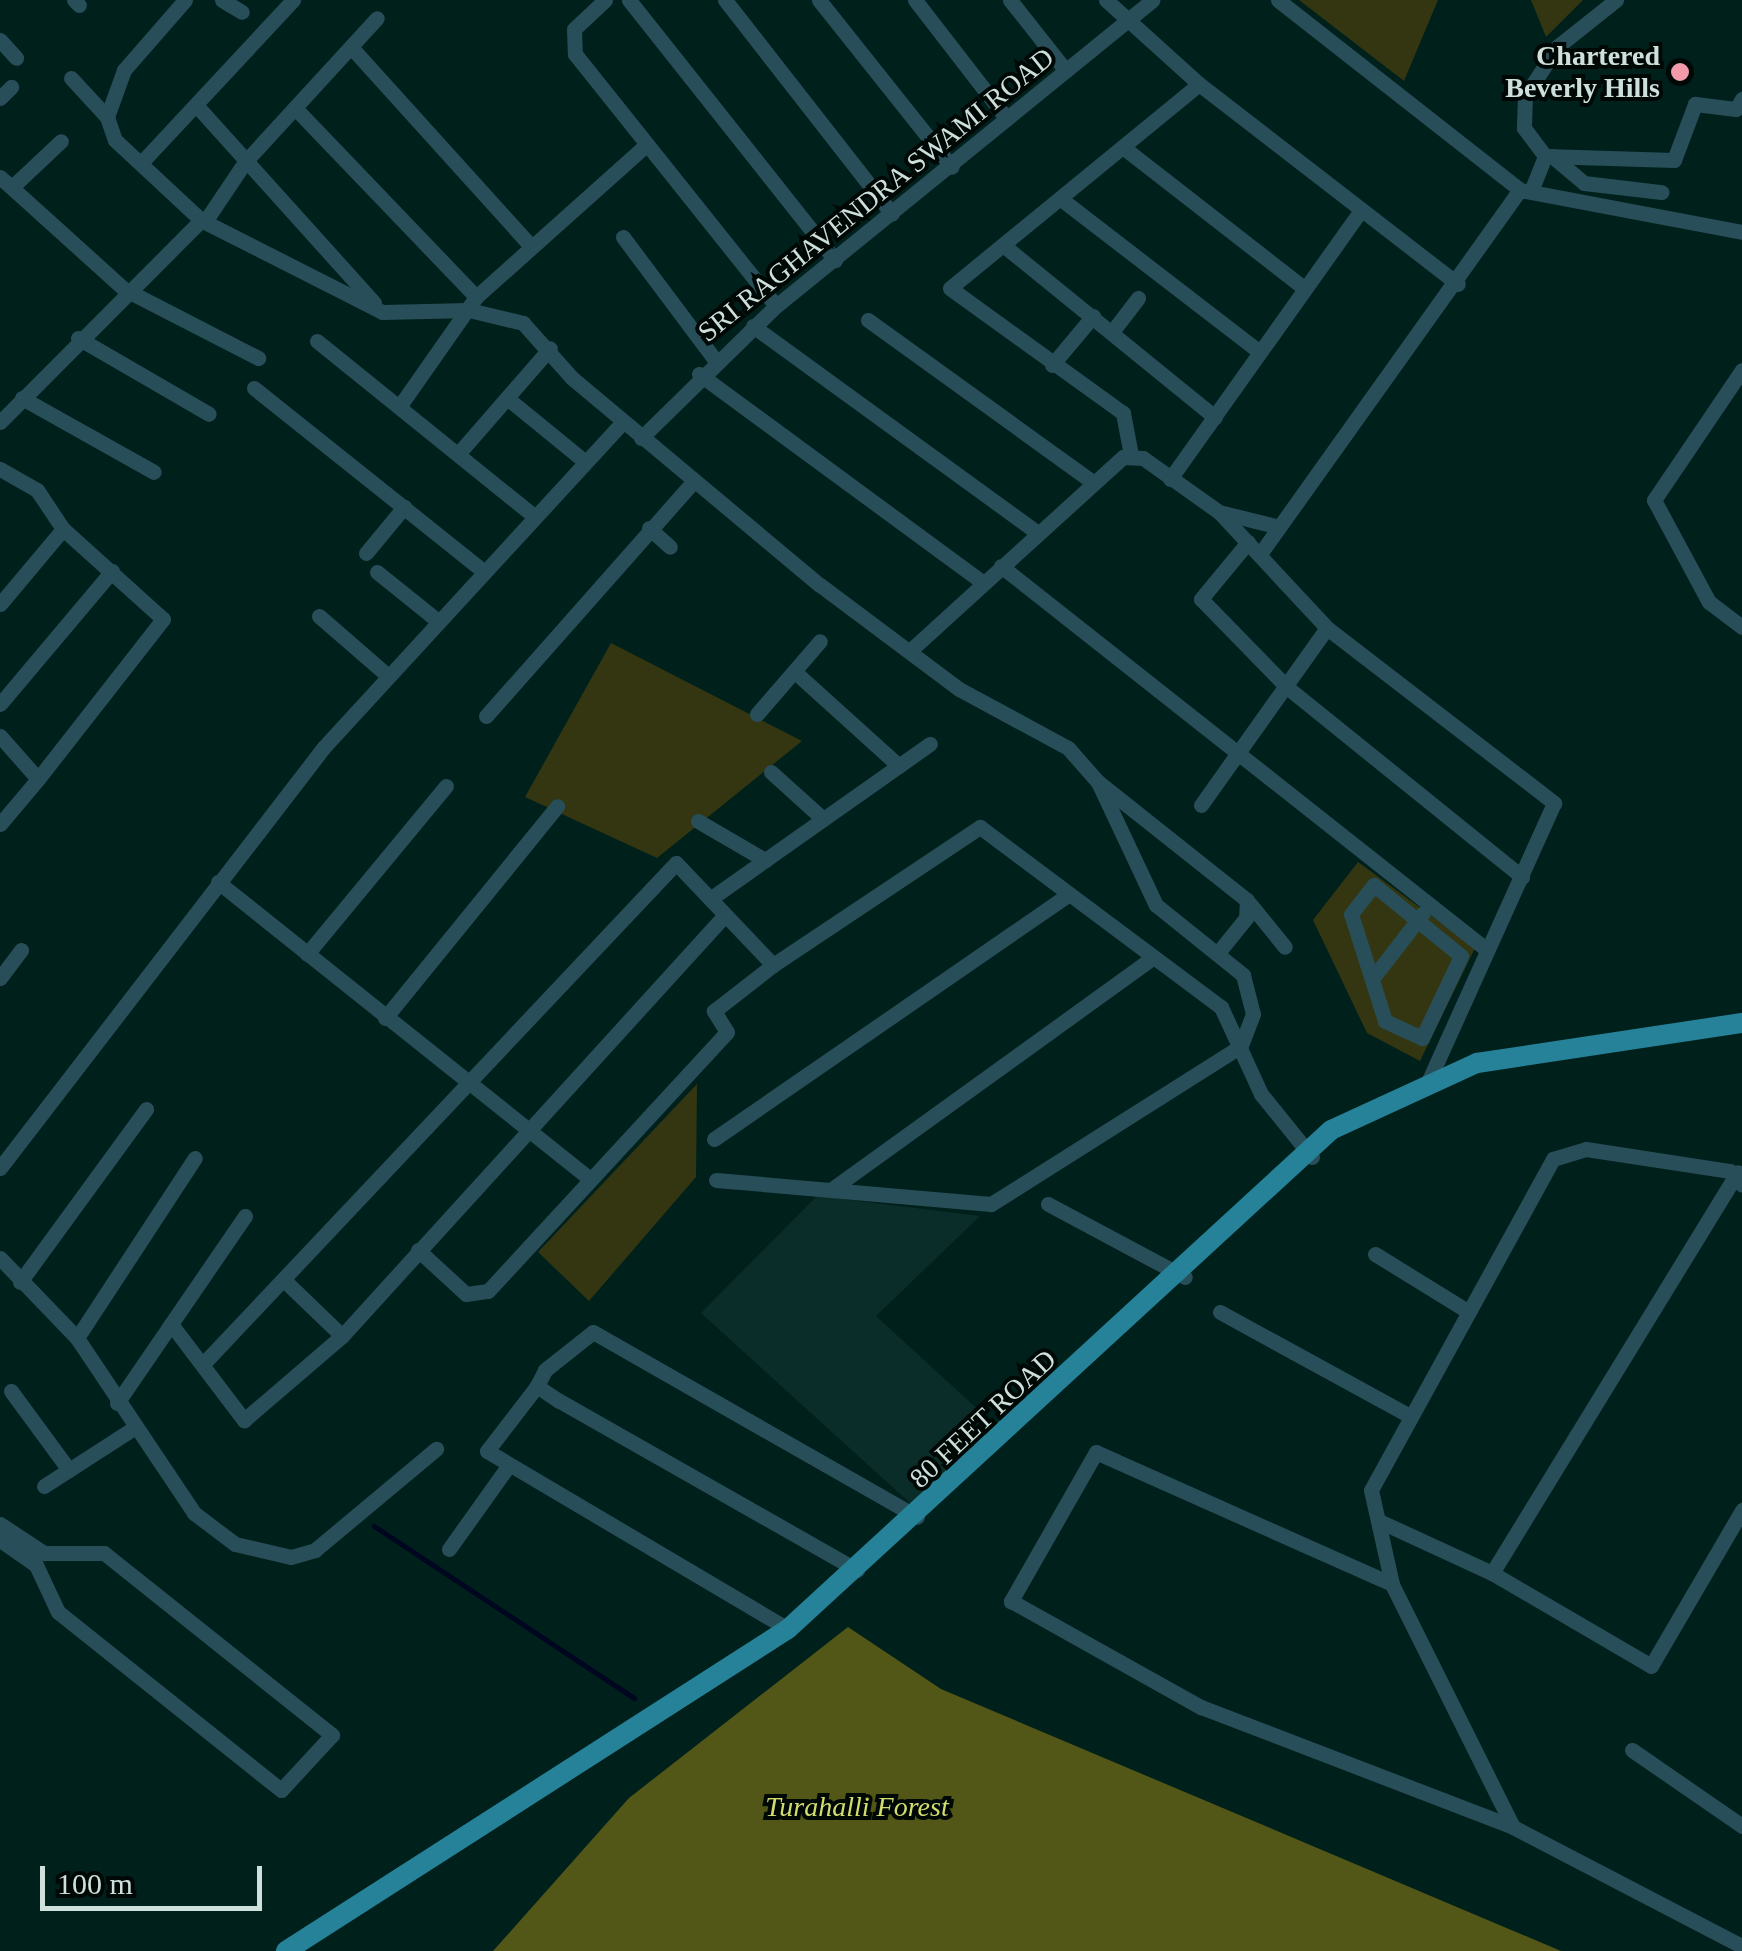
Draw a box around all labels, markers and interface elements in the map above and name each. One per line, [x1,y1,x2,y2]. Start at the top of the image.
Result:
place label: Chartered Beverly Hills [1505,39,1660,105]
street label: SRI RAGHAVENDRA SWAMI ROAD [691,40,1061,350]
marker: Chartered Beverly Hills [1669,61,1691,83]
street label: 80 FEET ROAD [903,1343,1063,1495]
park label: Turahalli Forest [765,1790,949,1824]
scale bar [45,1846,268,1908]
text: 100 m [57,1867,133,1900]

